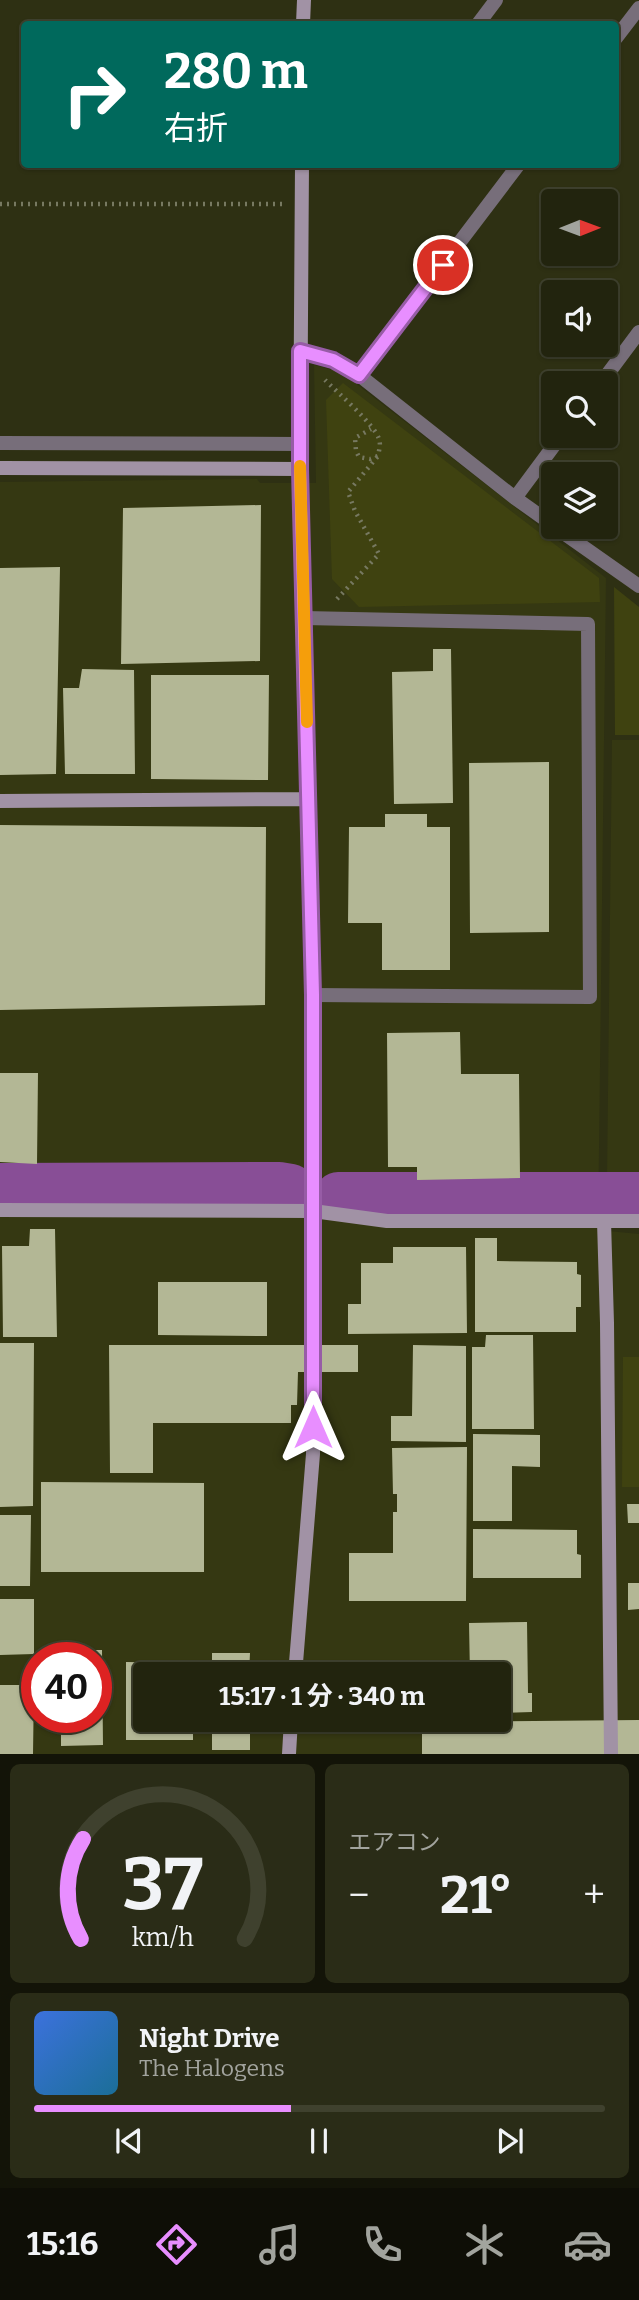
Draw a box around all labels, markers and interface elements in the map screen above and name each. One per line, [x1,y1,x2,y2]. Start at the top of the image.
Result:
text: 280 m [164,42,308,101]
icon: right [49,49,140,140]
text: 右折 [164,109,228,147]
north arrow [541,189,618,266]
map controls [541,189,618,539]
pin [413,235,473,295]
icon: arrive [424,246,462,284]
button: sound [541,280,618,357]
button: search [541,371,618,448]
button: layers [541,462,618,539]
position arrow [276,1390,350,1464]
speed limit sign: 40 [21,1642,112,1733]
text: 15:17 · 1 分 · 340 m [219,1681,425,1712]
text: エアコン [349,1828,441,1856]
text: 37 [122,1842,203,1929]
text: 21° [440,1864,513,1927]
text: − [349,1872,369,1918]
text: + [583,1872,605,1918]
text: km/h [131,1923,194,1953]
text: Night Drive [139,2023,280,2054]
text: The Halogens [139,2054,285,2082]
icon: previous [110,2122,148,2160]
icon: pause [300,2122,338,2160]
icon: next [491,2122,529,2160]
icon: directions [152,2220,201,2269]
icon: music [255,2220,304,2269]
icon: phone [358,2220,407,2269]
icon: climate [460,2220,509,2269]
icon: car [563,2220,612,2269]
text: 15:16 [27,2225,98,2263]

